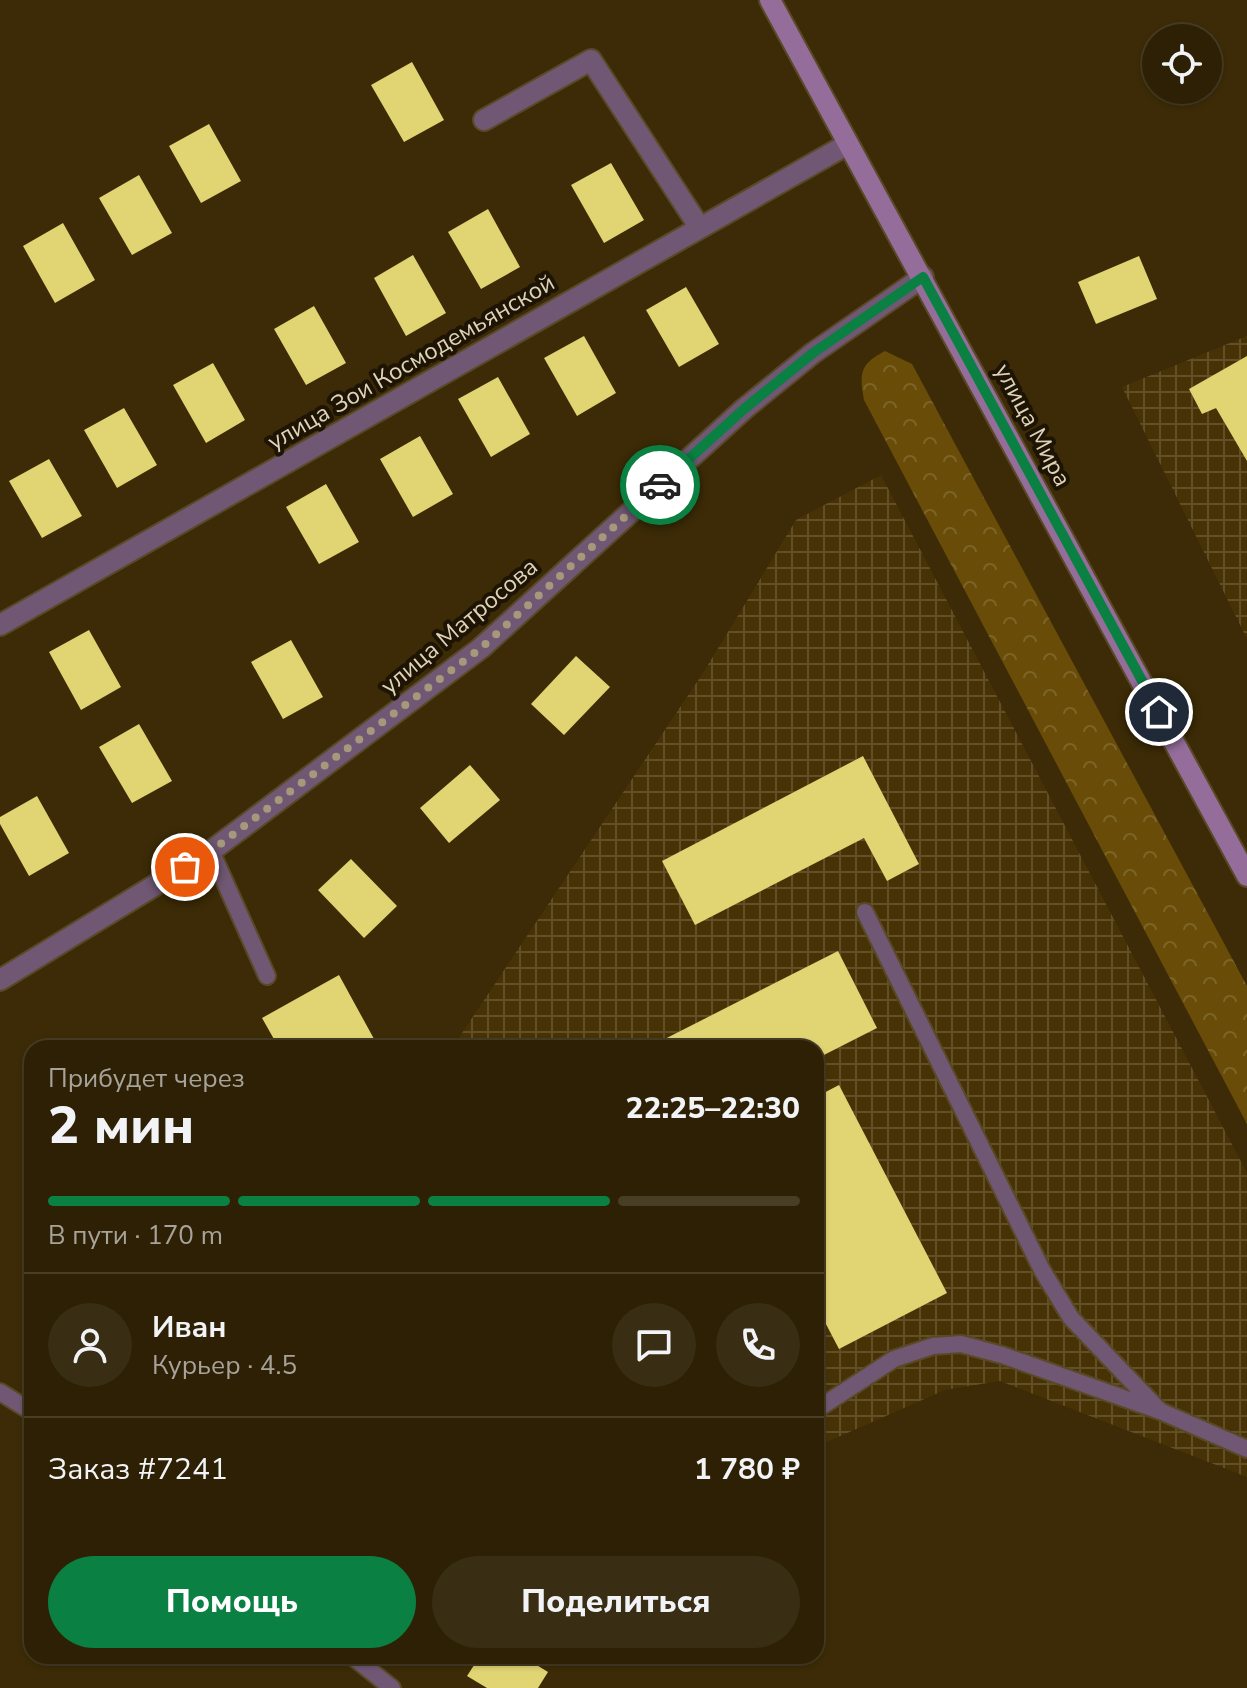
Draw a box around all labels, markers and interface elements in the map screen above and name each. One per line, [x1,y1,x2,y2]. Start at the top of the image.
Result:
map controls [1142,24,1222,104]
button: locate [1142,24,1222,104]
street label: улица Зои Космодемьянской [262,267,560,457]
street label: улица Мира [987,358,1079,492]
courier [620,445,700,525]
icon: car [638,463,682,507]
street label: улица Матросова [374,551,544,701]
pin [1125,678,1193,746]
icon: home [1137,690,1181,734]
pin [151,833,219,901]
icon: bag [163,845,207,889]
text: Прибудет через [48,1061,245,1096]
text: 22:25–22:30 [625,1088,800,1129]
text: 2 мин [48,1090,194,1161]
text: В пути · 170 m [48,1218,223,1253]
button: person [48,1303,132,1387]
button: chat [612,1303,696,1387]
button: phone [716,1303,800,1387]
text: Иван [152,1307,227,1348]
text: Курьер · 4.5 [152,1348,297,1383]
text: Заказ #7241 [48,1449,228,1490]
text: 1 780 ₽ [694,1449,800,1490]
button: Помощь [48,1556,416,1648]
button: Поделиться [432,1556,800,1648]

